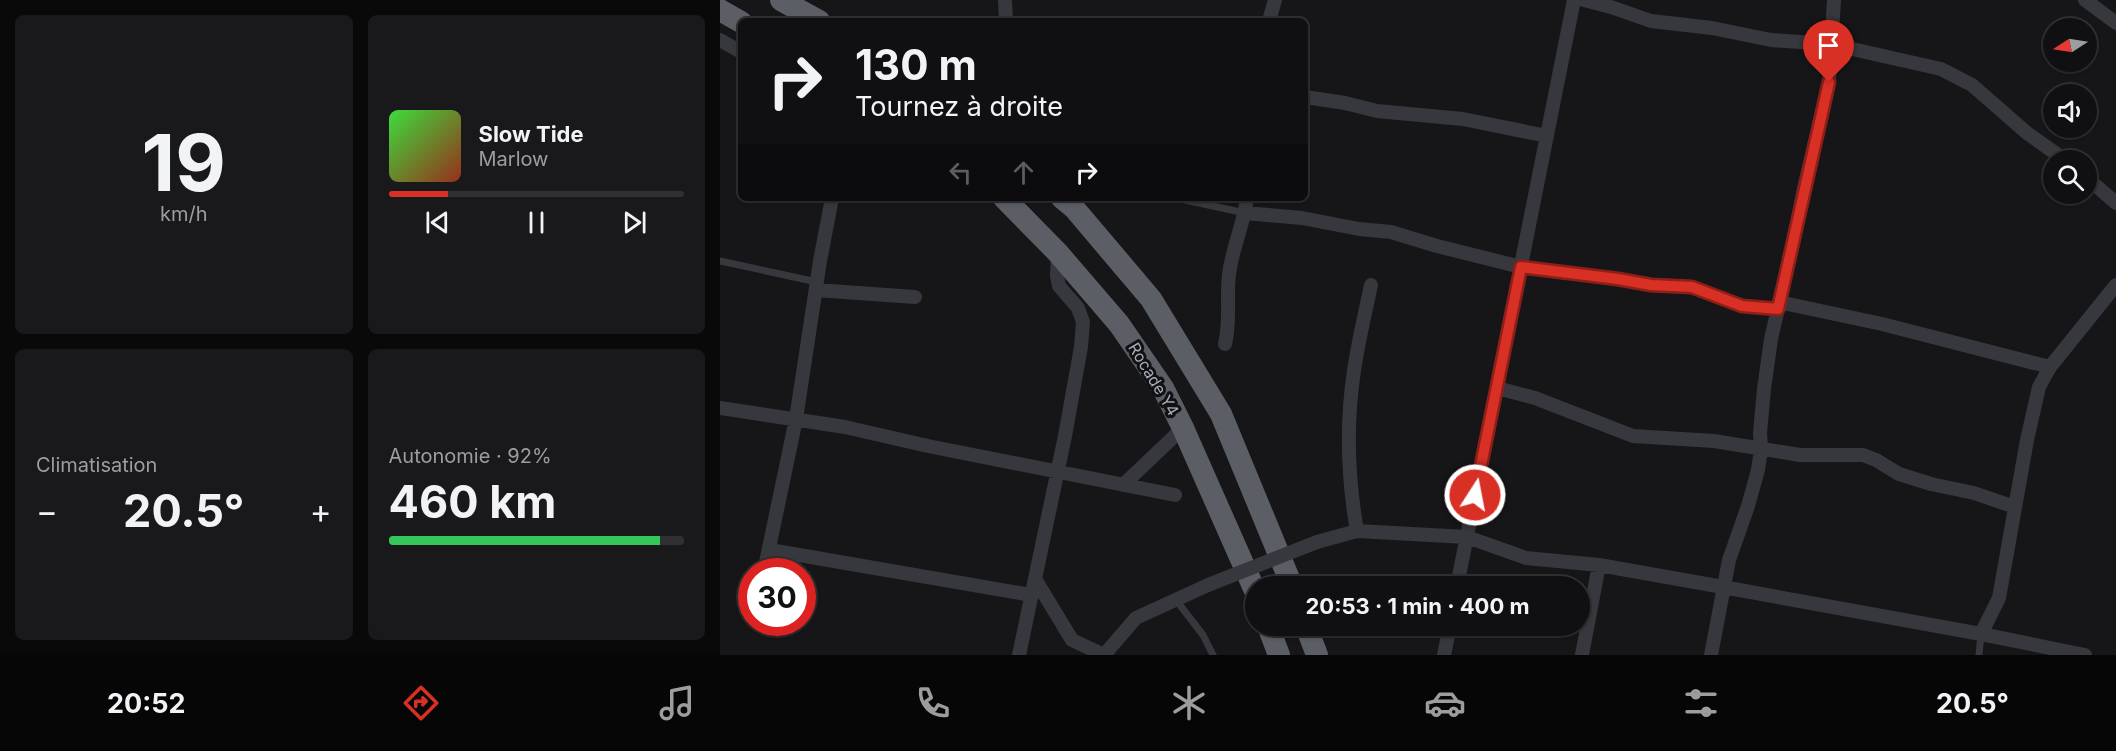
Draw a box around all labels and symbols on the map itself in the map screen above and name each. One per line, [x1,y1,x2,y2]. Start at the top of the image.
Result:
north arrow [2043,18,2097,72]
pin [1803,20,1854,82]
street label: Rocade Y4 [1124,339,1184,419]
position arrow [1443,463,1507,527]
speed limit sign: 30 [738,558,816,636]

